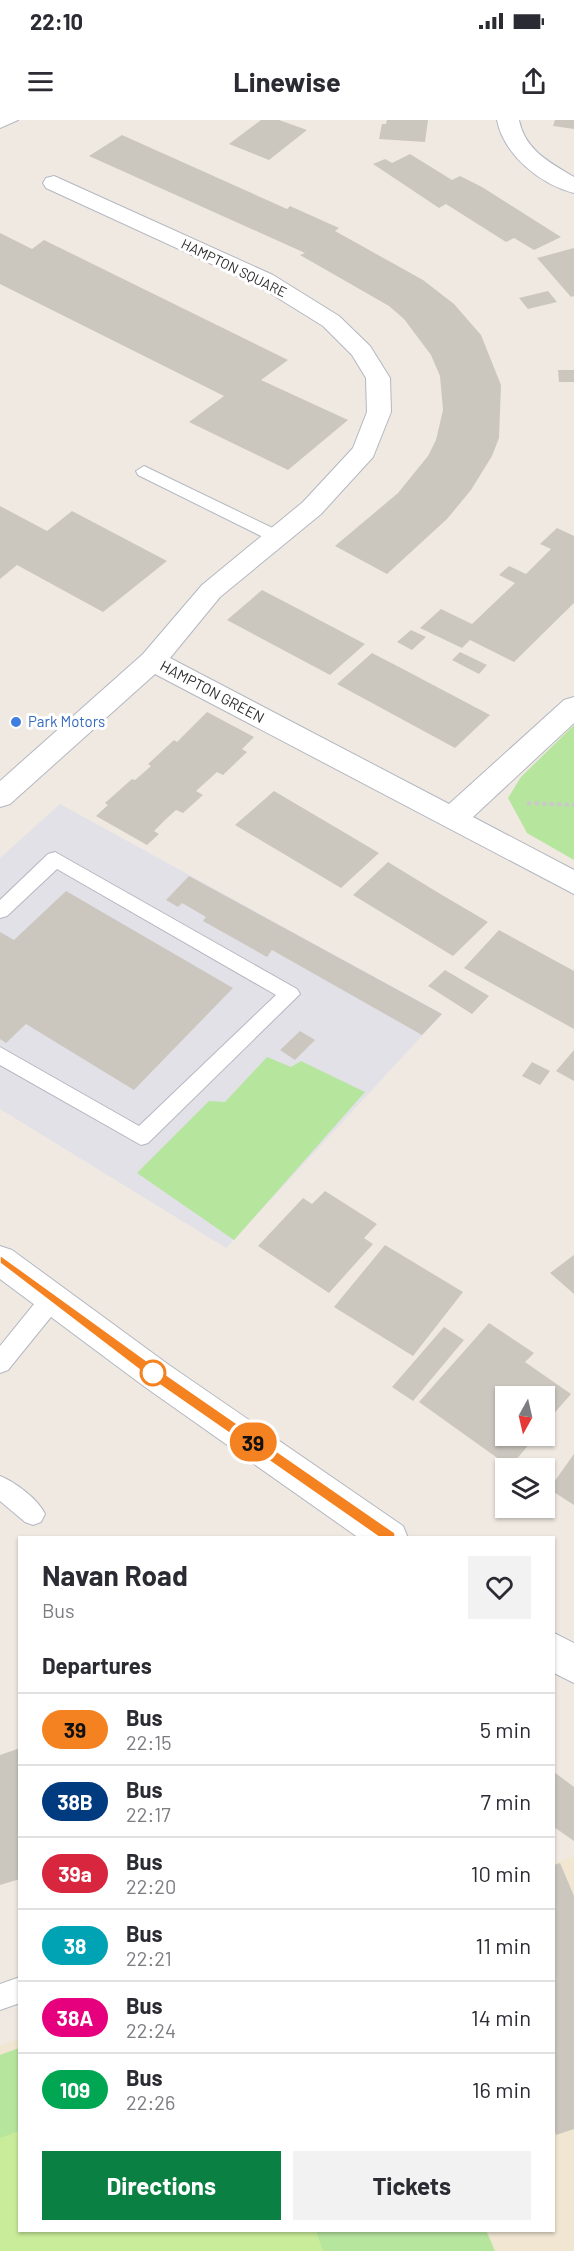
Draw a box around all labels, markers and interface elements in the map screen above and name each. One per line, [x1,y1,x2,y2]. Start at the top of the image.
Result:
text: 22:10 [30,8,83,34]
icon: menu [24,65,57,98]
text: Linewise [233,65,341,97]
icon: share [517,65,550,98]
street label: HAMPTON SQUARE [179,235,290,300]
street label: HAMPTON GREEN [157,656,268,726]
place label: Park Motors [28,712,105,730]
marker: Park Motors [9,715,23,729]
unlabelled marker [140,1360,166,1386]
north arrow [495,1386,555,1446]
map controls [495,1386,555,1518]
line badge: 39 [226,1422,280,1462]
text: 39 [242,1430,264,1455]
button: layers [495,1458,555,1518]
button: heart [468,1556,531,1619]
text: Navan Road [42,1558,188,1592]
text: Bus [42,1598,75,1622]
text: Departures [42,1652,152,1678]
text: Bus [126,1704,163,1730]
text: 5 min [480,1716,531,1742]
text: 39 [64,1717,86,1742]
text: 22:15 [126,1730,172,1754]
text: Bus [126,1776,163,1802]
text: 7 min [481,1788,531,1814]
text: 38B [57,1789,93,1814]
text: 22:17 [126,1802,171,1826]
text: Bus [126,1848,163,1874]
text: 10 min [471,1860,531,1886]
text: 39a [58,1861,92,1886]
text: 22:20 [126,1874,176,1898]
text: Bus [126,1920,163,1946]
text: 11 min [475,1932,531,1958]
text: 38 [64,1933,86,1958]
text: 22:21 [126,1946,172,1970]
text: Bus [126,1992,163,2018]
text: 14 min [471,2004,531,2030]
text: 38A [57,2005,93,2030]
text: 22:24 [126,2018,176,2042]
text: Bus [126,2064,163,2090]
text: 16 min [472,2076,531,2102]
text: 109 [60,2077,90,2102]
text: 22:26 [126,2090,175,2114]
button: Directions [42,2151,281,2220]
button: Tickets [293,2151,531,2220]

